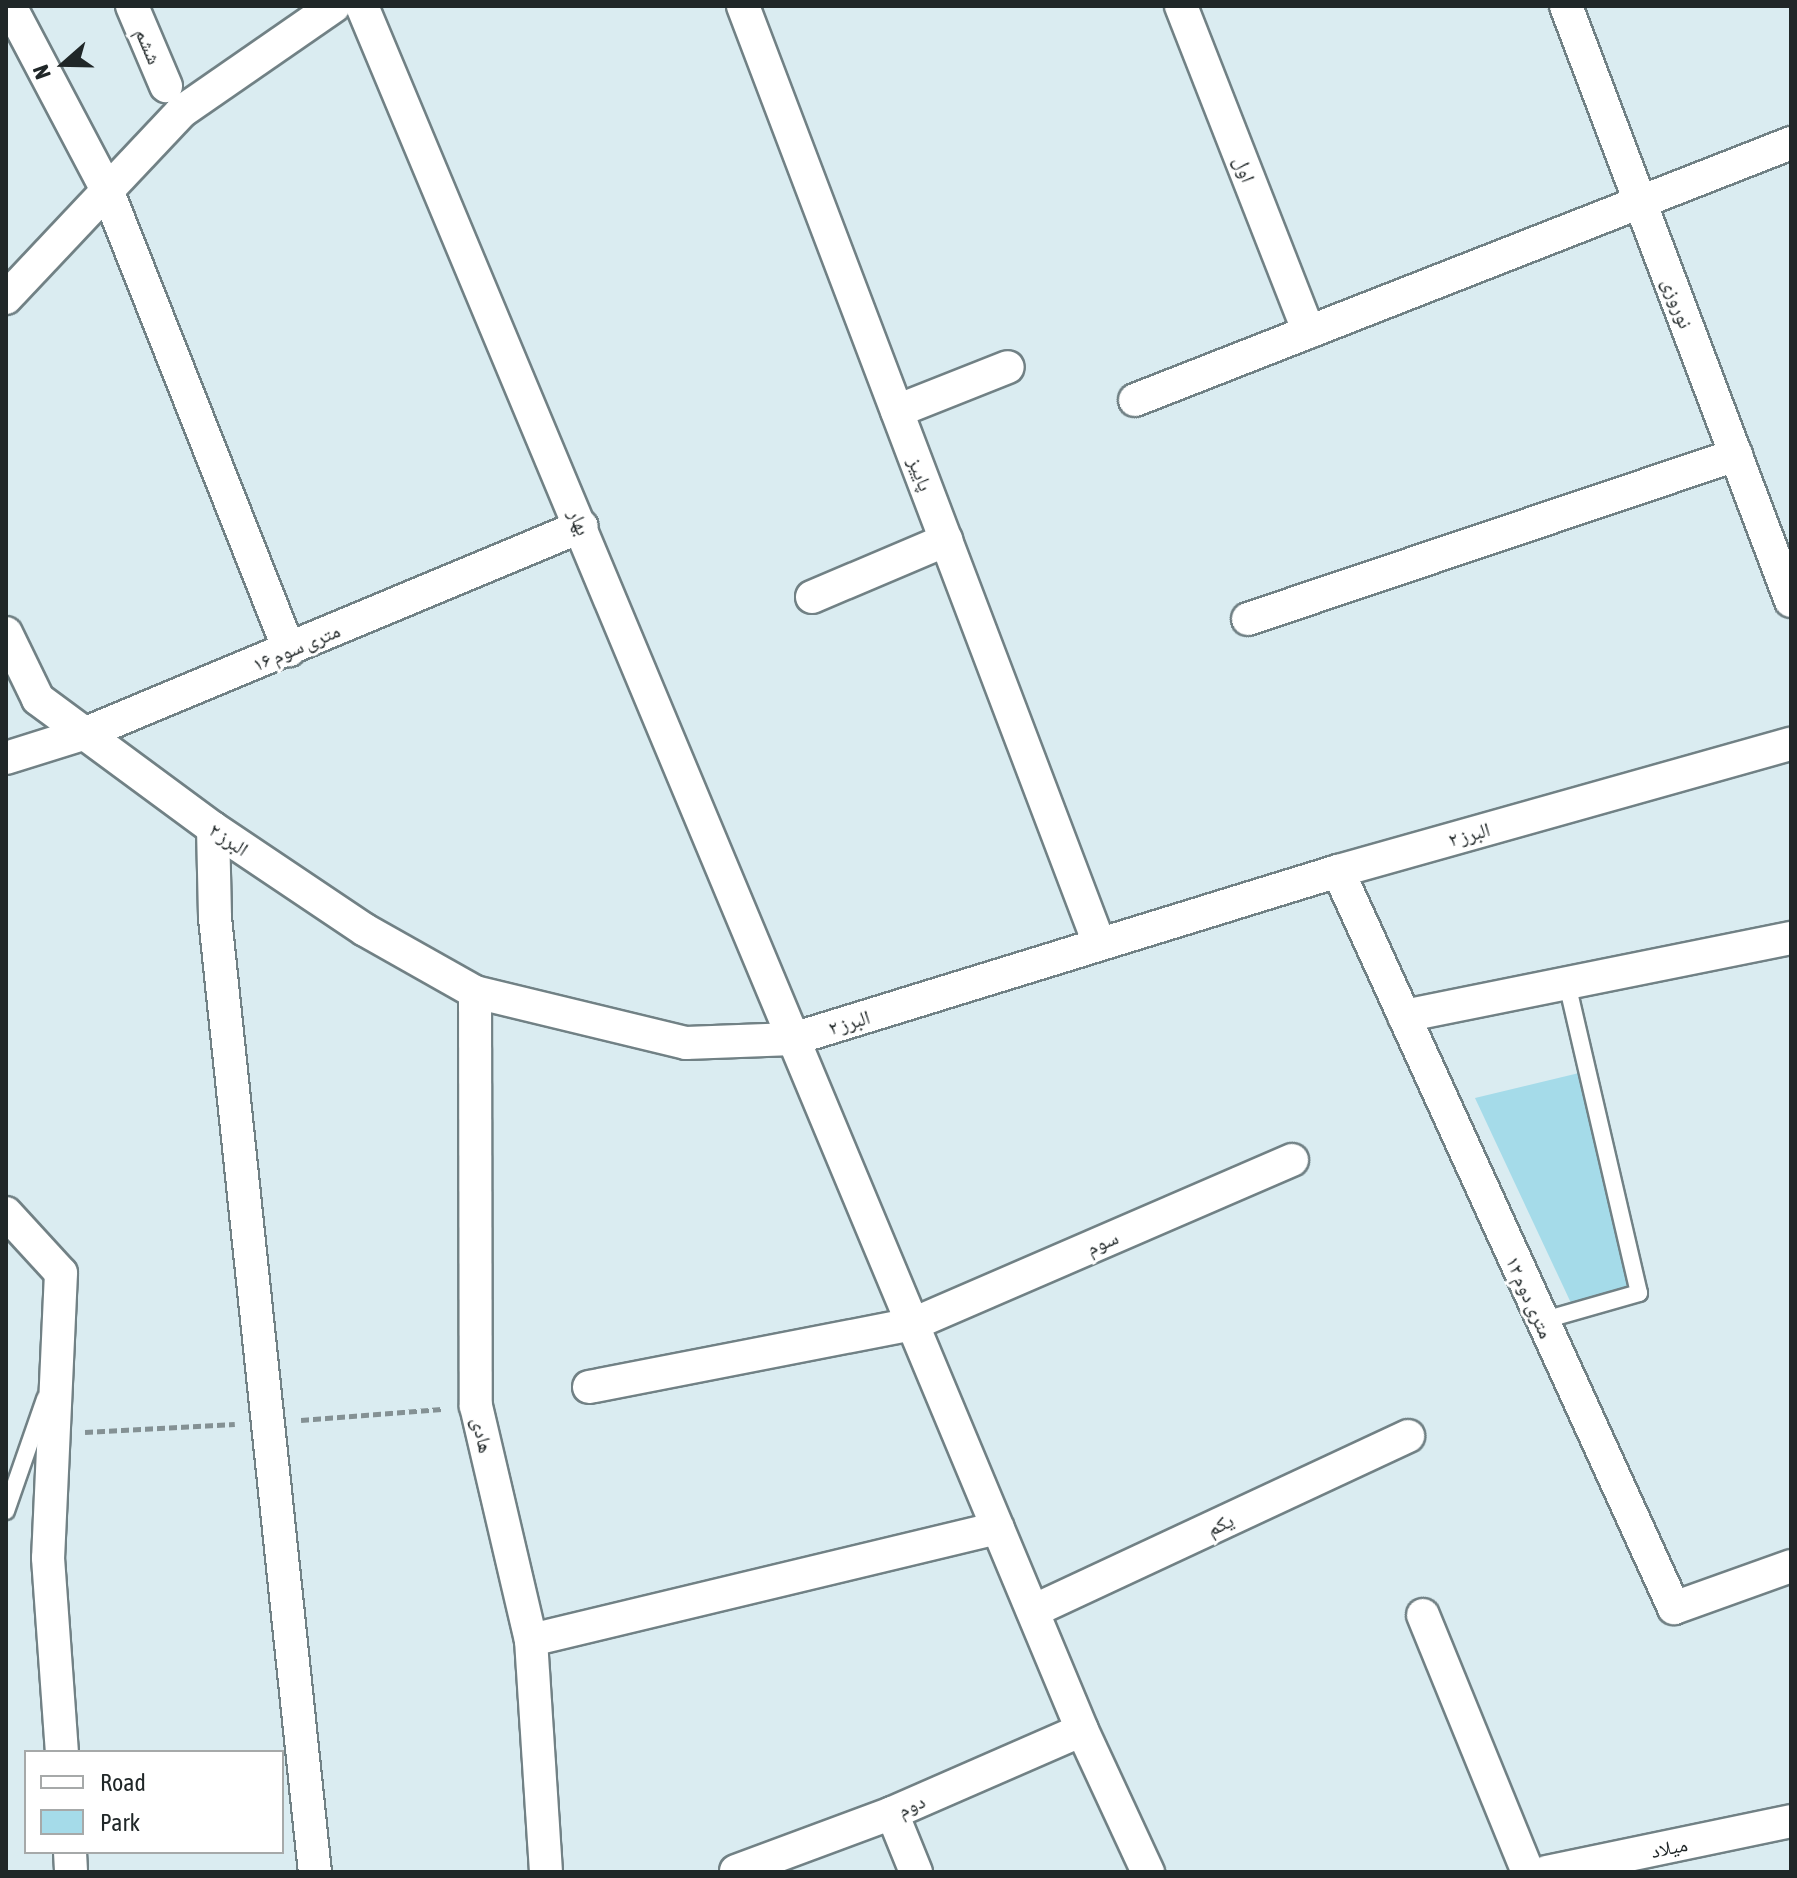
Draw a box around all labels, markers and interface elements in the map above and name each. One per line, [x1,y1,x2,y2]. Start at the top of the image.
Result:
north arrow [24,24,104,104]
street label: ششم [131,24,167,68]
text: N [27,62,56,83]
street label: اول [1229,153,1261,185]
street label: نوروزی [1657,274,1699,332]
street label: پاییز [904,454,938,494]
street label: بهار [564,505,596,539]
street label: ۱۶ متری سوم [249,618,343,676]
street label: البرز ۲ [205,817,253,861]
street label: البرز ۲ [1445,817,1493,851]
street label: البرز ۲ [825,1004,873,1040]
street label: سوم [1082,1225,1122,1259]
street label: ۱۲ متری دوم [1501,1252,1559,1342]
street label: هادی [467,1415,499,1455]
street label: یکم [1203,1508,1237,1540]
legend [24,1750,284,1854]
text: Road [100,1769,146,1796]
street label: دوم [894,1788,928,1822]
text: Park [100,1809,140,1836]
street label: میلاد [1649,1831,1689,1863]

